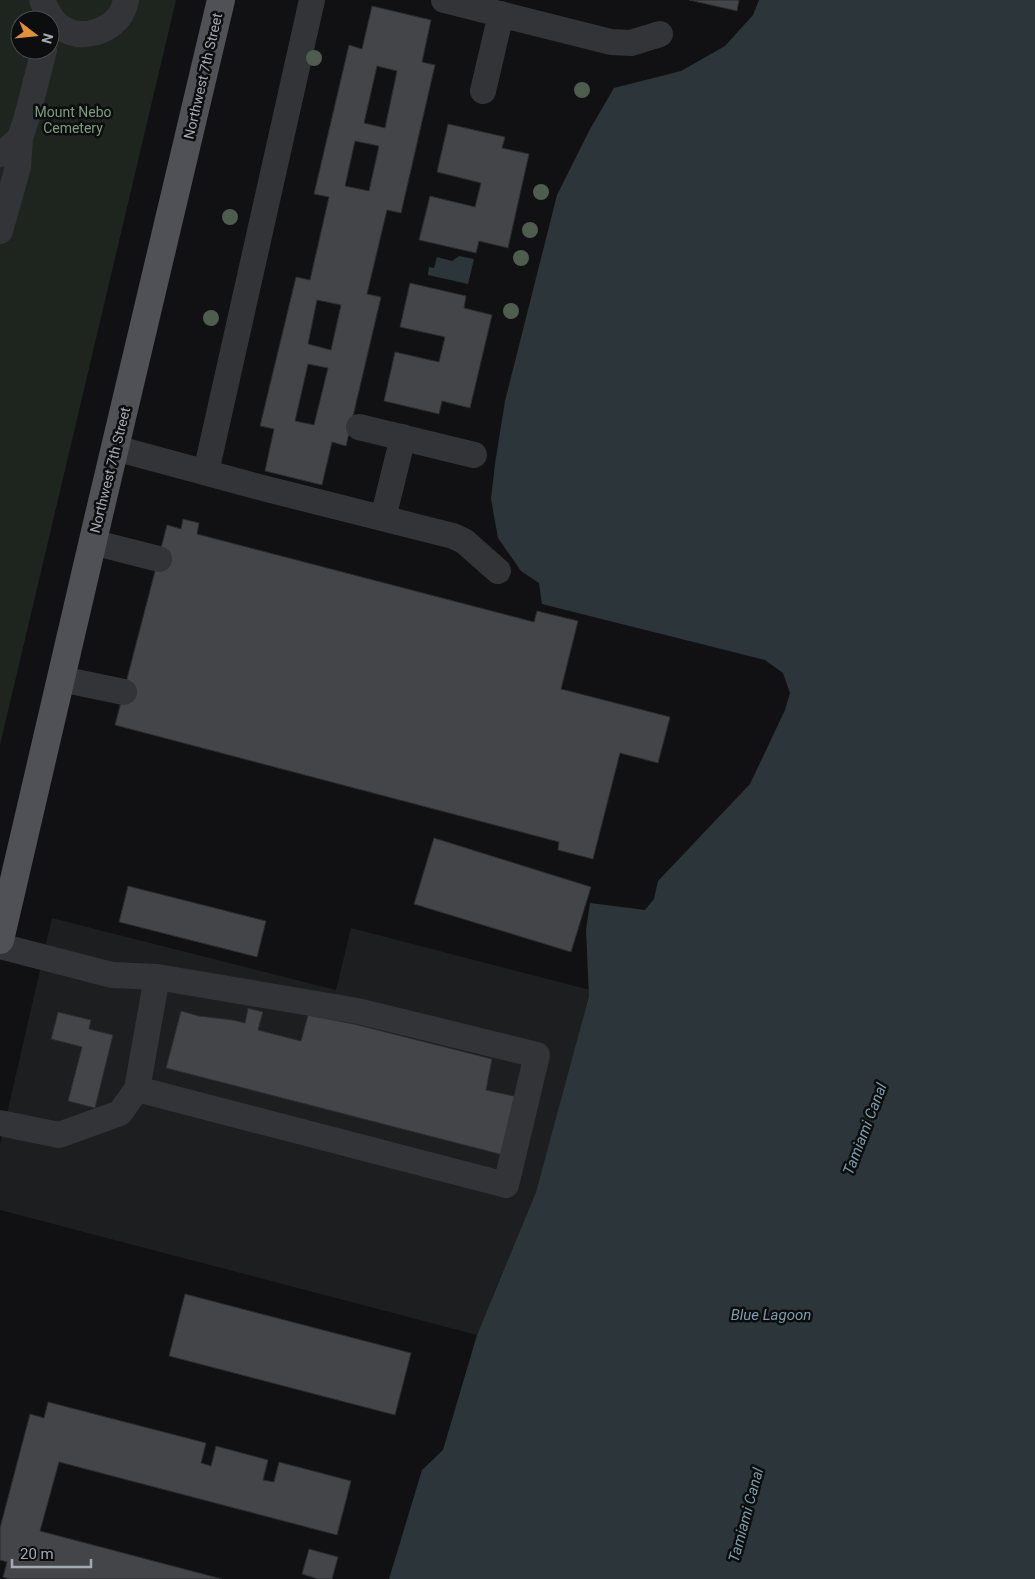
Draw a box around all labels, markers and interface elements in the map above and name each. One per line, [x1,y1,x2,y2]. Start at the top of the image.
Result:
north arrow [10,10,60,60]
street label: Northwest 7th Street [181,11,225,141]
text: N [38,32,57,46]
park label: Mount Nebo Cemetery [35,104,111,136]
street label: Northwest 7th Street [87,405,133,535]
water label: Tamiami Canal [839,1080,891,1177]
water label: Blue Lagoon [731,1306,811,1324]
water label: Tamiami Canal [725,1465,767,1564]
scale bar [12,1536,91,1568]
text: 20 m [20,1545,54,1563]

